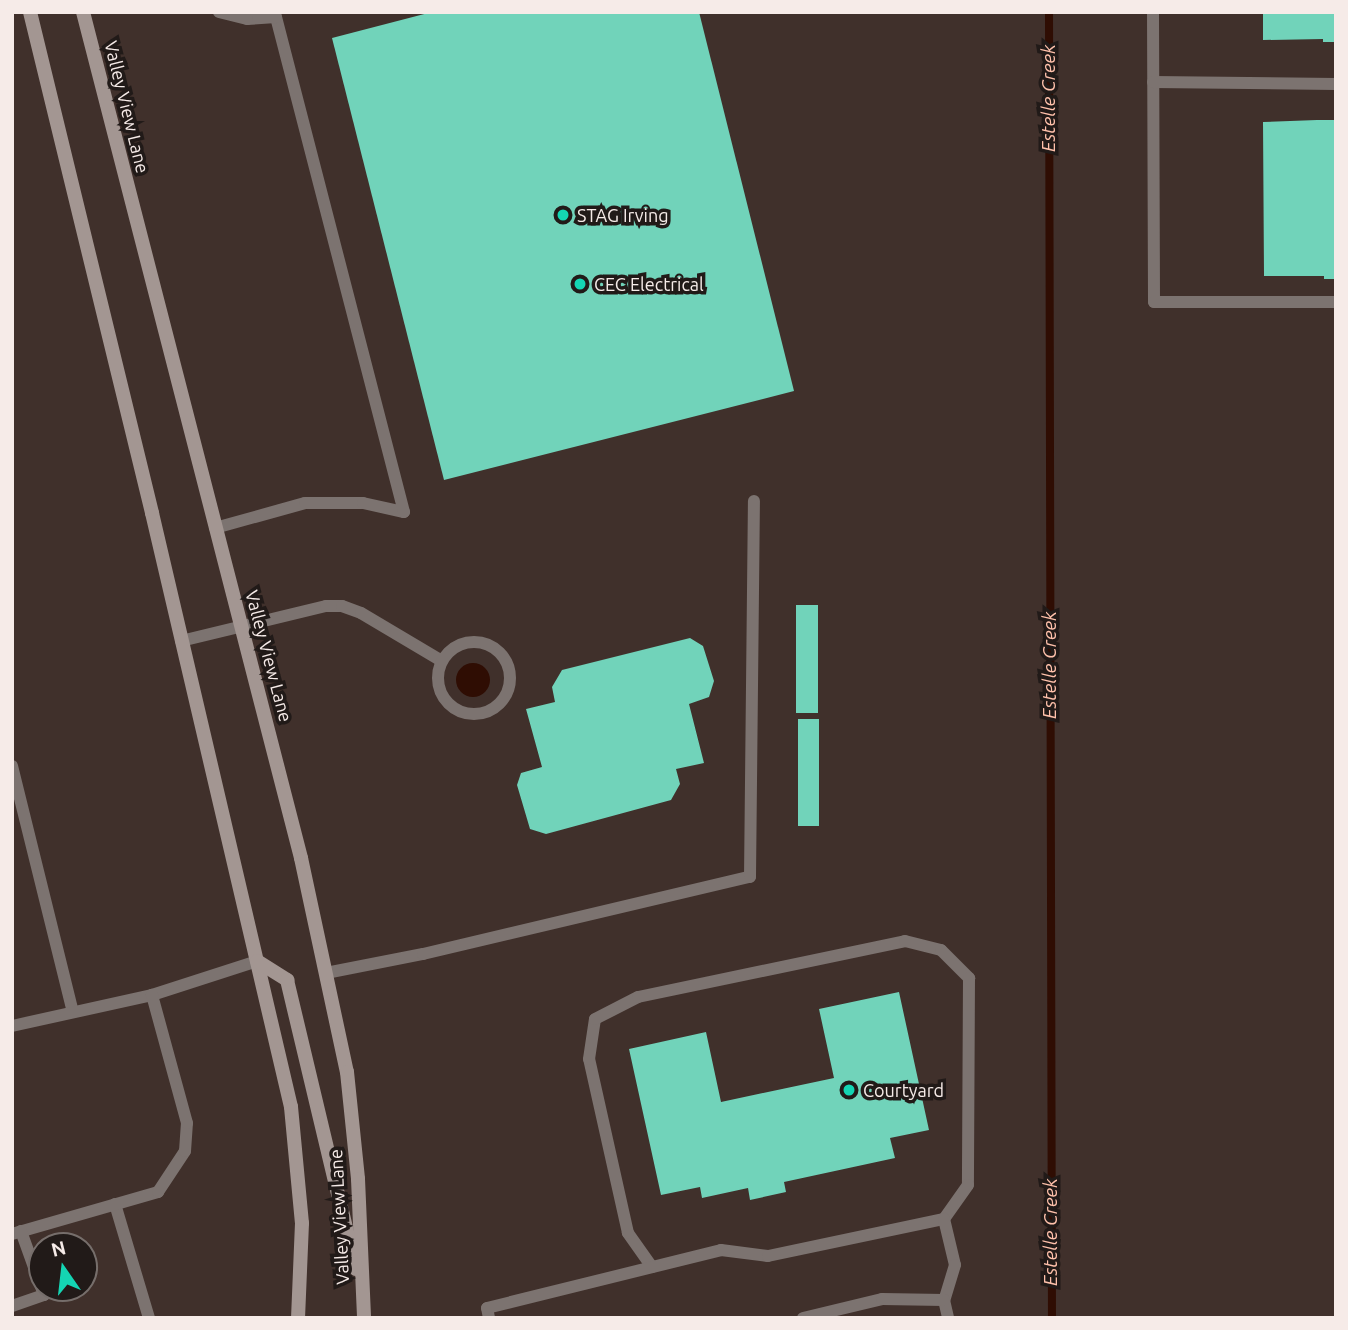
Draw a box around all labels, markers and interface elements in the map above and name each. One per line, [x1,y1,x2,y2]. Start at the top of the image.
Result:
street label: Valley View Lane [100,39,154,175]
water label: Estelle Creek [1038,44,1060,152]
place label: STAG Irving [577,204,669,226]
marker: STAG Irving [555,207,571,223]
place label: CEC Electrical [594,273,704,295]
marker: CEC Electrical [572,276,588,292]
street label: Valley View Lane [241,588,297,724]
water label: Estelle Creek [1039,611,1061,719]
place label: Courtyard [863,1079,944,1101]
marker: Courtyard [841,1082,857,1098]
street label: Valley View Lane [325,1149,353,1285]
water label: Estelle Creek [1040,1178,1062,1286]
north arrow [28,1232,98,1302]
text: N [49,1236,68,1261]

